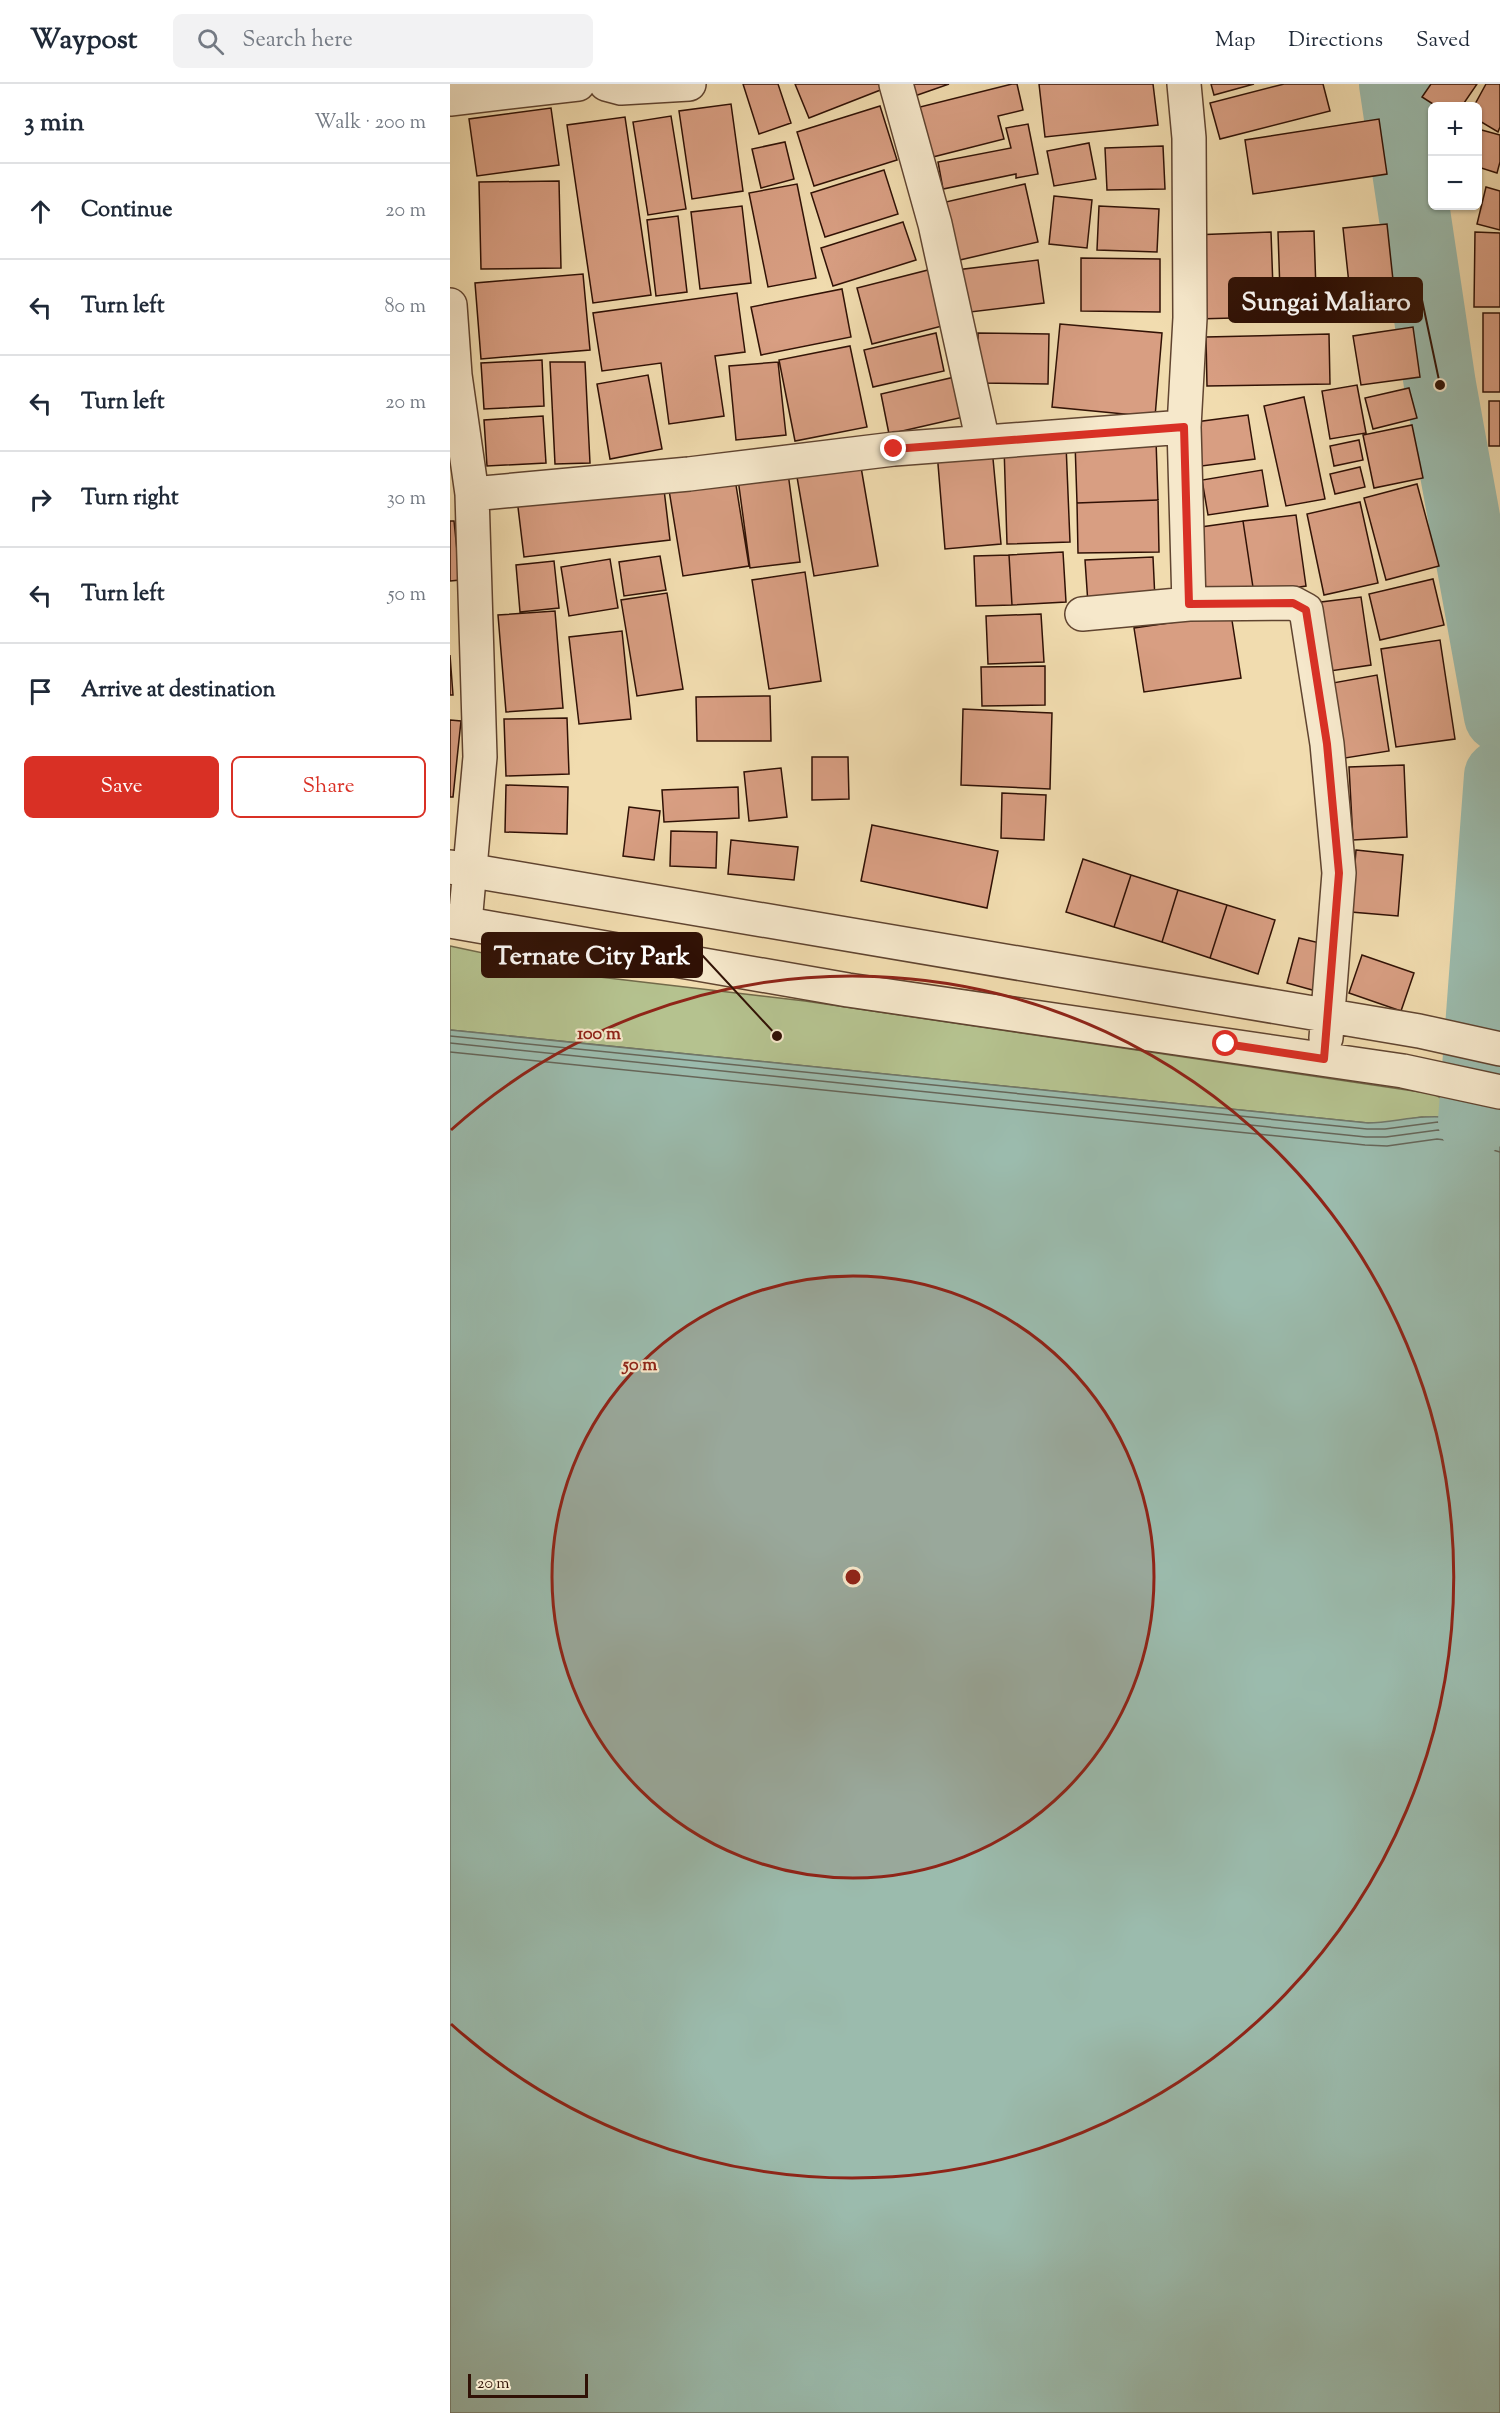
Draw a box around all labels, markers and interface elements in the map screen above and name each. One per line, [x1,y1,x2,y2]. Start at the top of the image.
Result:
search box [173,14,593,68]
text: Waypost [30,21,137,61]
icon: search [194,25,227,58]
text: Search here [242,25,353,57]
text: Map [1215,26,1255,56]
text: Directions [1288,26,1383,56]
text: Saved [1416,26,1470,56]
map controls [1428,102,1482,210]
button: + [1428,102,1482,156]
text: 3 min [24,105,84,142]
text: Walk · 200 m [314,109,426,138]
button: − [1428,156,1482,210]
icon: ahead [24,195,57,228]
text: Continue [81,195,172,227]
text: 20 m [385,197,426,226]
callout: Sungai Maliaro [1229,278,1422,322]
text: Sungai Maliaro [1241,285,1411,322]
icon: left [24,291,57,324]
text: Turn left [81,291,164,323]
text: 80 m [385,293,426,322]
icon: left [24,387,57,420]
text: Turn left [81,387,164,419]
text: 20 m [385,389,426,418]
route end [880,435,906,461]
icon: right [24,483,57,516]
text: Turn right [81,483,178,515]
text: 30 m [387,485,426,514]
icon: left [24,579,57,612]
text: Turn left [81,579,164,611]
text: 50 m [388,581,426,610]
icon: arrive [24,675,57,708]
text: Arrive at destination [81,675,276,707]
button: Save [24,756,219,818]
button: Share [231,756,426,818]
callout: Ternate City Park [482,933,702,977]
text: Ternate City Park [494,939,691,976]
text: 100 m [577,1022,621,1048]
route start [1212,1030,1238,1056]
text: 50 m [621,1353,657,1379]
centre of rings [843,1567,863,1587]
scale bar [468,2371,588,2398]
text: 20 m [477,2373,510,2396]

